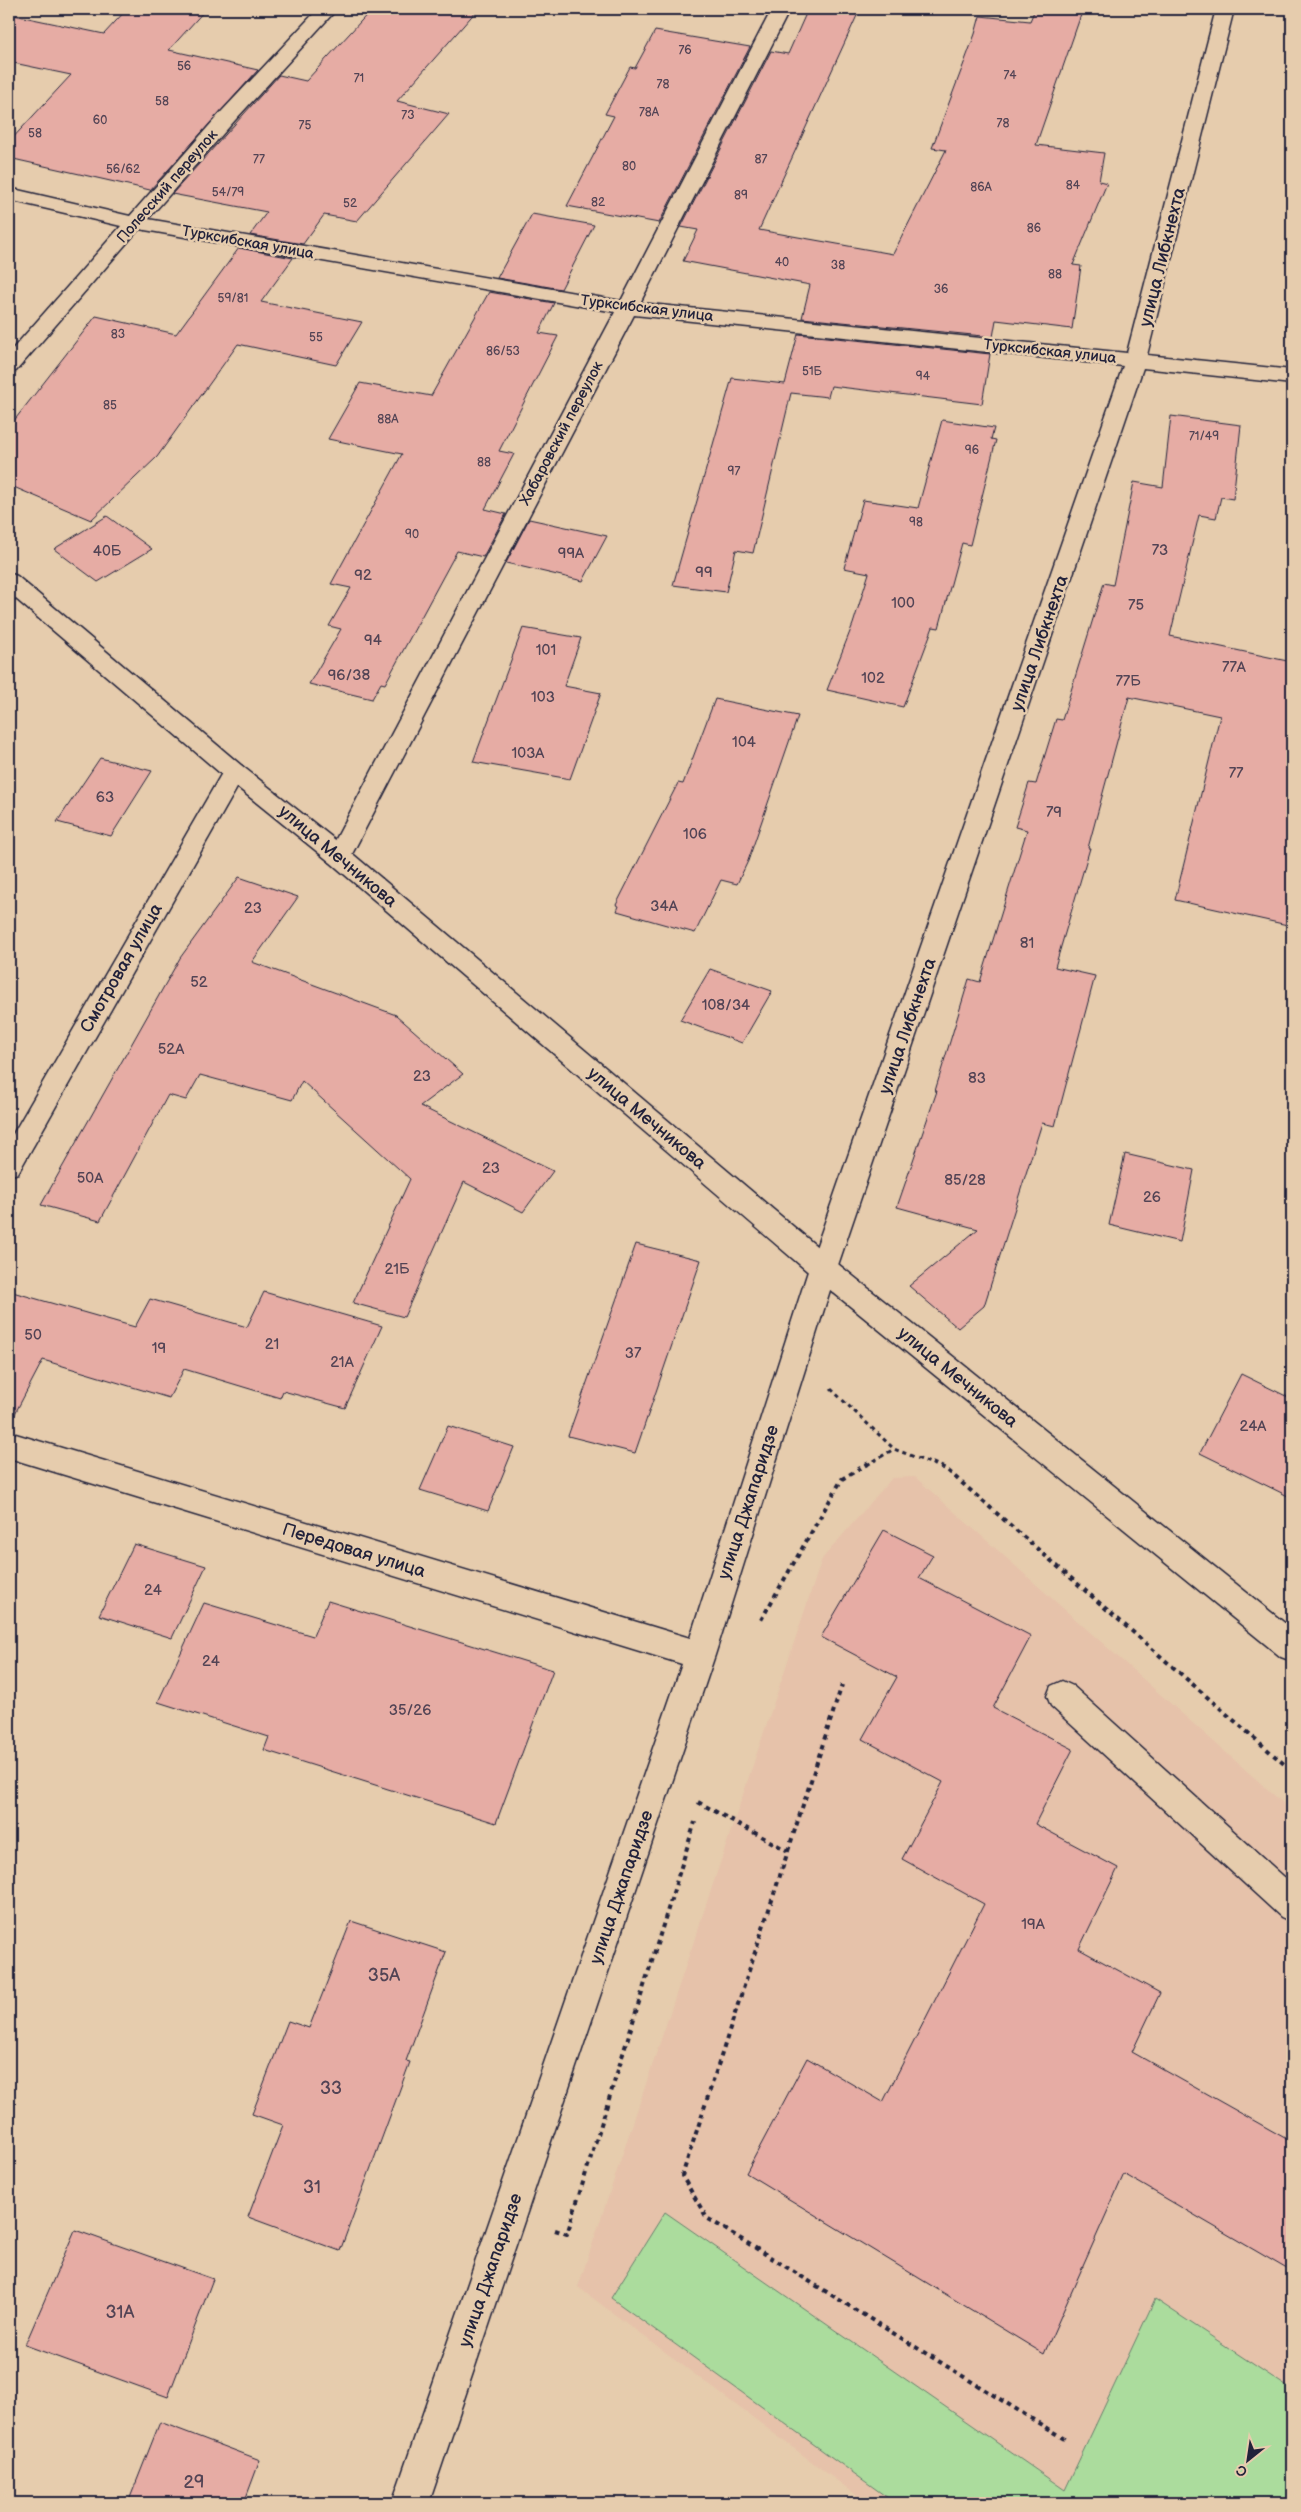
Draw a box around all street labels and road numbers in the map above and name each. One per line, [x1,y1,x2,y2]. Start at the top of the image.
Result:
street label: Полесский переулок [113,126,222,247]
street label: улица Либкнехта [1135,185,1190,329]
street label: Турксибская улица [180,222,315,263]
street label: Турксибская улица [579,291,715,326]
street label: Турксибская улица [983,335,1118,368]
street label: Хабаровский переулок [515,358,608,509]
street label: улица Либкнехта [1006,572,1073,714]
street label: улица Мечникова [274,801,401,912]
street label: Смотровая улица [76,900,167,1037]
street label: улица Либкнехта [874,955,941,1097]
street label: улица Мечникова [583,1063,710,1174]
street label: улица Мечникова [894,1323,1022,1432]
street label: улица Джапаридзе [714,1422,783,1582]
street label: Передовая улица [280,1519,428,1582]
street label: улица Джапаридзе [585,1808,658,1967]
street label: улица Джапаридзе [454,2191,527,2350]

